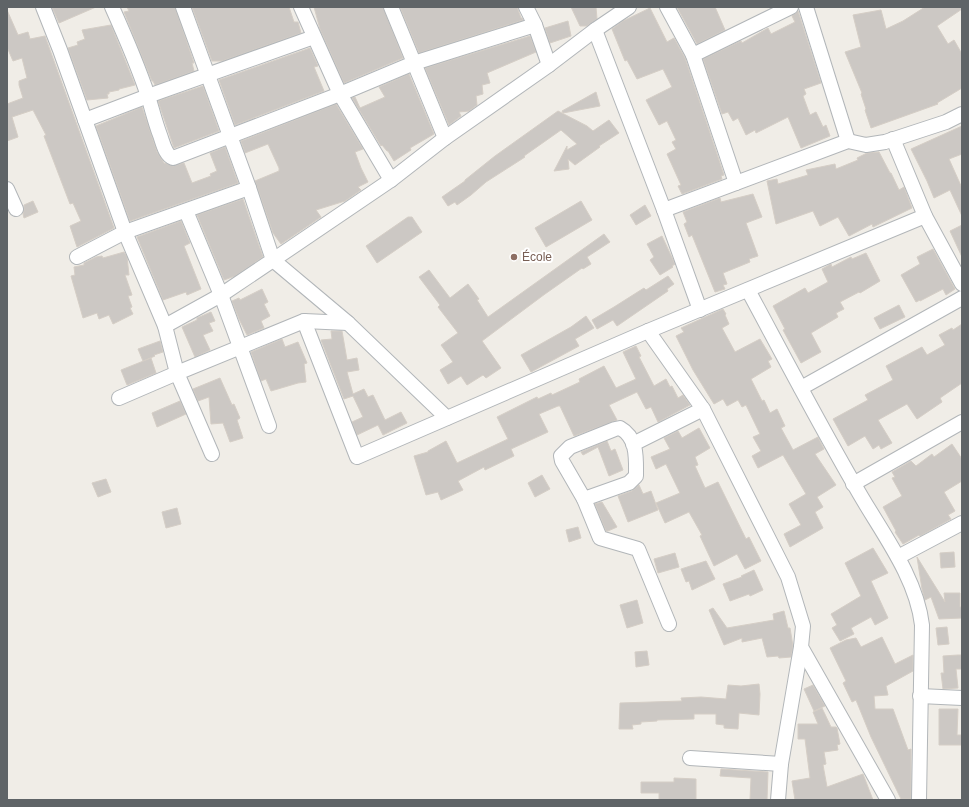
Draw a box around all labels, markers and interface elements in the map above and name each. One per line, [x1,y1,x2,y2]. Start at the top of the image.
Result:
place label: École [522,249,552,264]
marker: École [509,252,519,262]

